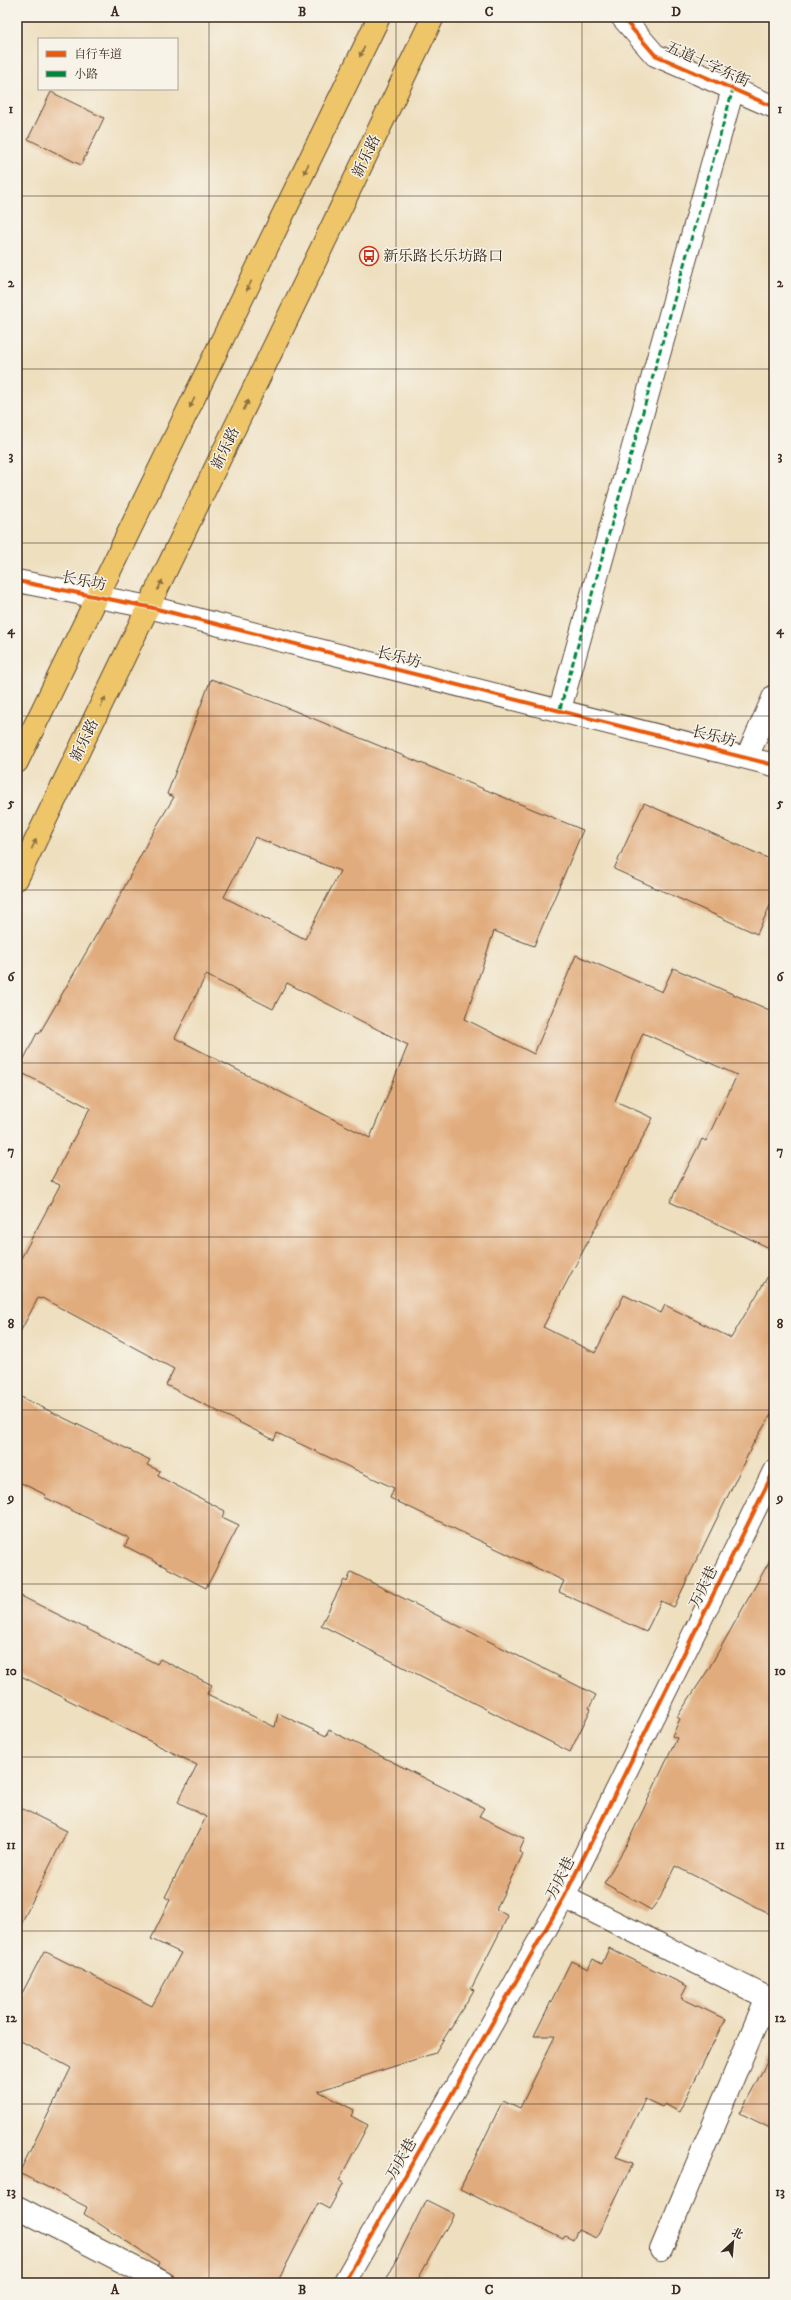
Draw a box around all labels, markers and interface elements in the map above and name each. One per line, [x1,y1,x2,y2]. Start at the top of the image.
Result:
text: A [110,4,120,20]
text: B [298,4,306,20]
text: C [485,4,494,20]
text: D [671,4,681,20]
street label: 五道十字东街 [663,37,753,91]
legend [38,38,178,90]
one-way arrow [359,46,365,58]
text: 自行车道 [74,47,122,62]
text: 小路 [74,67,98,82]
text: 1 [9,101,14,117]
text: 1 [778,101,783,117]
street label: 新乐路 [348,132,385,181]
one-way arrow [303,163,309,175]
bus stop icon: 新乐路长乐坊路口 [358,245,380,267]
place label: 新乐路长乐坊路口 [383,247,503,266]
text: 2 [8,275,15,291]
text: 2 [777,275,784,291]
one-way arrow [246,280,252,292]
one-way arrow [189,397,195,409]
one-way arrow [243,399,249,410]
street label: 新乐路 [207,424,244,473]
text: 3 [9,448,14,464]
text: 3 [778,448,783,464]
street label: 长乐坊 [60,568,108,595]
one-way arrow [157,579,163,591]
text: 4 [6,622,15,639]
text: 4 [775,622,784,639]
street label: 长乐坊 [375,643,423,672]
one-way arrow [100,696,106,708]
street label: 新乐路 [66,716,103,765]
street label: 长乐坊 [690,722,738,751]
text: 5 [7,795,15,811]
text: 5 [776,795,784,811]
one-way arrow [31,838,37,850]
text: 6 [8,969,16,985]
text: 6 [777,969,785,985]
text: 7 [8,1143,15,1159]
text: 7 [777,1143,784,1159]
text: 8 [8,1316,15,1332]
text: 8 [777,1316,784,1332]
text: 9 [7,1490,14,1506]
text: 9 [776,1490,783,1506]
street label: 万庆巷 [685,1563,722,1612]
text: 10 [5,1663,17,1679]
text: 10 [774,1663,786,1679]
text: 11 [6,1837,16,1853]
text: 11 [775,1837,785,1853]
street label: 万庆巷 [542,1854,579,1903]
text: 12 [5,2010,17,2026]
text: 12 [774,2010,786,2026]
street label: 万庆巷 [382,2135,421,2183]
text: 13 [6,2184,16,2200]
text: 13 [775,2184,785,2200]
north arrow [713,2222,753,2262]
text: 北 [729,2225,745,2243]
text: A [110,2282,120,2298]
text: B [298,2282,306,2298]
text: C [485,2282,494,2298]
text: D [671,2282,681,2298]

